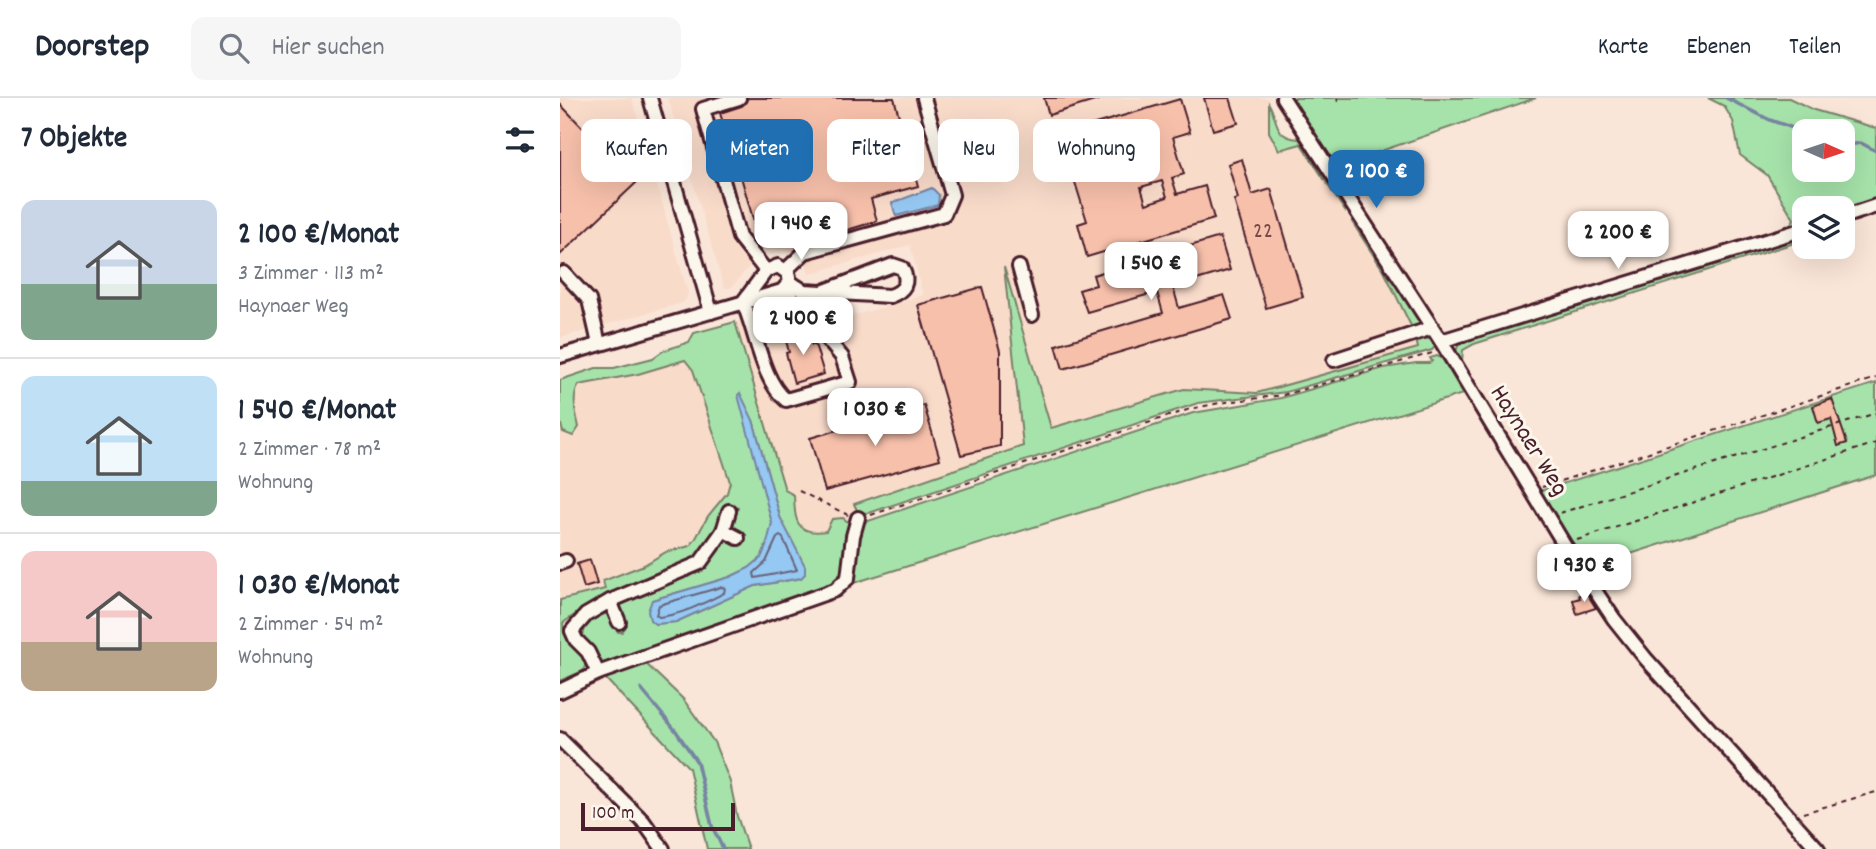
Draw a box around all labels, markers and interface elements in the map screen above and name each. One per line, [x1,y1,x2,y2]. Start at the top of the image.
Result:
search box [191,17,681,80]
text: Doorstep [35,25,149,72]
icon: search [215,29,253,67]
text: Hier suchen [271,30,385,67]
text: Karte [1598,31,1648,65]
text: Ebenen [1686,31,1751,65]
text: Teilen [1789,31,1841,65]
text: 7 Objekte [21,119,127,162]
chip: Kaufen [581,119,692,182]
chip: Mieten [706,119,813,182]
chip: Filter [827,119,924,182]
chip: Neu [938,119,1019,182]
chip: Wohnung [1033,119,1160,182]
north arrow [1792,119,1855,182]
map controls [1792,119,1855,259]
icon: filters [501,121,539,159]
pin: 2 100 € [1311,150,1441,210]
text: 2 100 € [1344,156,1408,189]
button: layers [1792,196,1855,259]
pin: 1 940 € [736,202,866,262]
text: 1 940 € [770,208,832,241]
pin: 2 200 € [1553,212,1683,271]
text: 2 100 €/Monat [238,215,399,258]
house number: 22 [1253,216,1273,249]
text: 2 200 € [1584,217,1652,250]
icon: home [77,228,161,312]
pin: 1 540 € [1086,242,1216,302]
text: 1 540 € [1120,248,1182,281]
text: 3 Zimmer · 113 m² [238,258,384,291]
text: Haynaer Weg [238,291,349,324]
pin: 2 400 € [738,298,868,357]
text: 2 400 € [769,303,837,336]
street label: Haynaer Weg [1479,378,1577,504]
pin: 1 030 € [810,388,940,448]
text: 1 540 €/Monat [238,391,396,434]
text: 1 030 € [843,394,907,427]
icon: home [77,404,161,488]
text: 2 Zimmer · 78 m² [238,434,381,467]
text: Wohnung [238,467,313,500]
pin: 1 930 € [1519,545,1649,604]
text: 1 930 € [1553,550,1615,583]
text: 1 030 €/Monat [238,566,400,609]
icon: home [77,579,161,663]
text: 2 Zimmer · 54 m² [238,609,383,642]
text: Wohnung [238,642,313,675]
scale bar [581,800,735,832]
text: 100 m [592,801,634,828]

